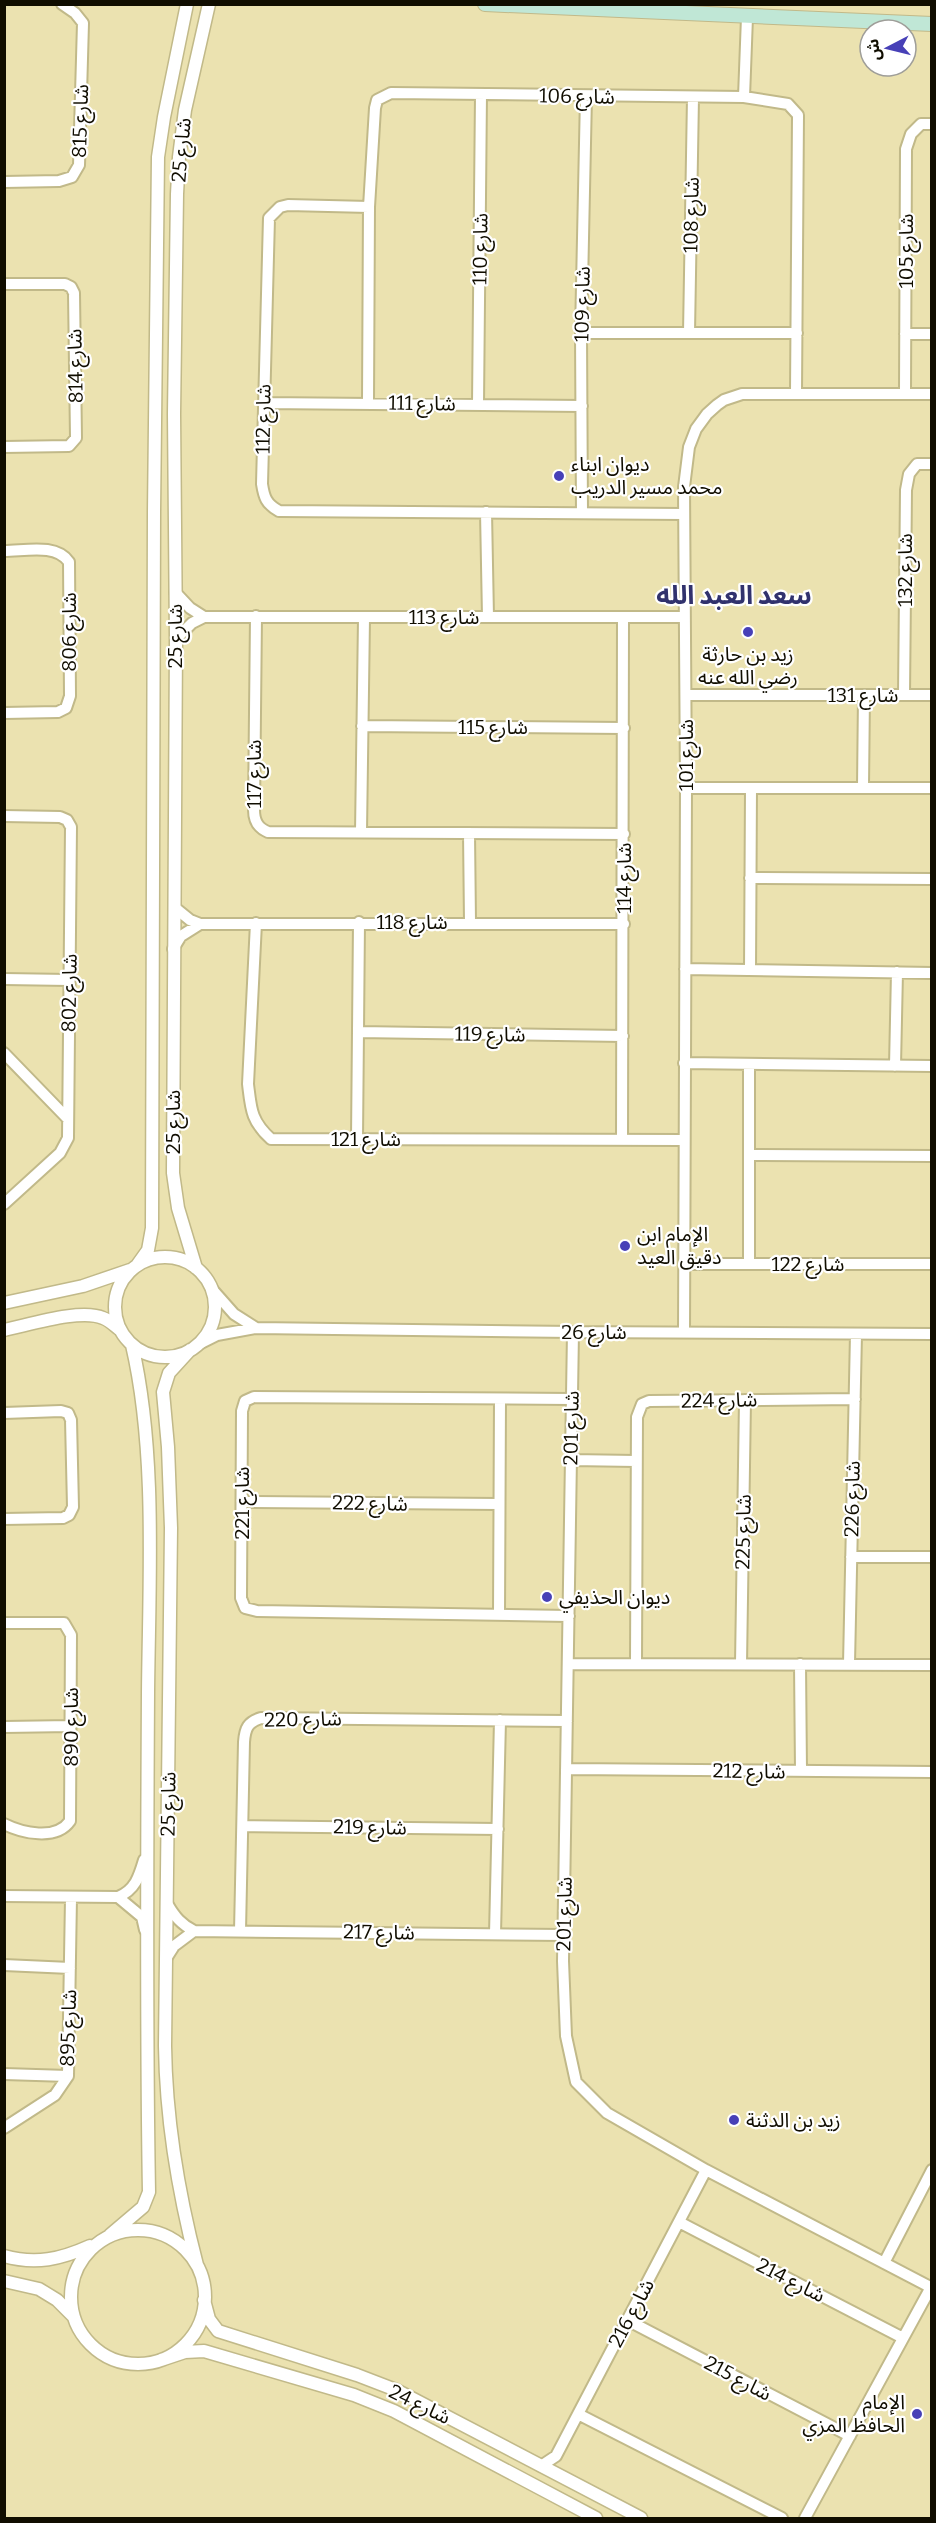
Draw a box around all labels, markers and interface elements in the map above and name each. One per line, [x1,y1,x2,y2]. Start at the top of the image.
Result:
north arrow [858,18,918,78]
text: ش [863,38,884,62]
street label: شارع 106 [539,83,615,112]
street label: شارع 815 [67,84,96,158]
street label: شارع 25 [166,117,199,183]
street label: شارع 108 [678,177,707,253]
street label: شارع 110 [467,213,496,285]
street label: شارع 105 [894,214,921,288]
street label: شارع 109 [569,266,598,342]
street label: شارع 814 [62,328,91,404]
street label: شارع 112 [250,384,279,454]
street label: شارع 111 [388,390,456,419]
place label: ديوان ابناء محمد مسير الدريب [571,452,723,499]
marker: ديوان ابناء محمد مسير الدريب [552,469,566,483]
street label: شارع 132 [893,533,920,607]
district label: سعد العبد الله [656,580,812,611]
street label: شارع 806 [57,592,84,672]
street label: شارع 25 [163,604,190,668]
street label: شارع 113 [409,605,479,632]
marker: زيد بن حارثة رضي الله عنه [741,625,755,639]
place label: زيد بن حارثة رضي الله عنه [698,642,798,693]
street label: شارع 131 [828,683,898,710]
street label: شارع 115 [458,715,528,742]
street label: شارع 101 [674,719,701,791]
street label: شارع 117 [242,739,269,809]
street label: شارع 114 [612,843,639,913]
street label: شارع 118 [376,910,448,937]
street label: شارع 802 [56,953,85,1033]
street label: شارع 119 [454,1021,526,1050]
street label: شارع 25 [161,1090,188,1154]
street label: شارع 121 [331,1127,401,1154]
place label: الإمام ابن دقيق العيد [637,1222,722,1270]
marker: الإمام ابن دقيق العيد [618,1239,632,1253]
street label: شارع 122 [772,1252,844,1279]
street label: شارع 26 [561,1320,627,1347]
street label: شارع 224 [681,1387,757,1416]
street label: شارع 201 [558,1390,587,1466]
street label: شارع 226 [839,1461,868,1537]
street label: شارع 221 [230,1467,257,1539]
street label: شارع 222 [332,1490,408,1519]
street label: شارع 225 [730,1494,759,1570]
place label: ديوان الحذيفي [559,1585,670,1613]
marker: ديوان الحذيفي [540,1590,554,1604]
street label: شارع 890 [59,1687,86,1767]
street label: شارع 220 [264,1706,342,1735]
street label: شارع 212 [712,1758,786,1787]
street label: شارع 25 [155,1772,184,1837]
street label: شارع 219 [333,1814,407,1843]
street label: شارع 201 [551,1876,580,1952]
street label: شارع 217 [343,1919,415,1948]
street label: شارع 895 [55,1989,84,2067]
place label: زيد بن الدثنة [746,2108,841,2132]
marker: زيد بن الدثنة [727,2113,741,2127]
street label: شارع 214 [751,2253,829,2310]
street label: شارع 216 [603,2275,662,2353]
street label: شارع 215 [699,2350,776,2408]
street label: شارع 24 [384,2379,455,2432]
place label: الإمام الحافظ المزي [802,2390,905,2441]
marker: الإمام الحافظ المزي [910,2407,924,2421]

